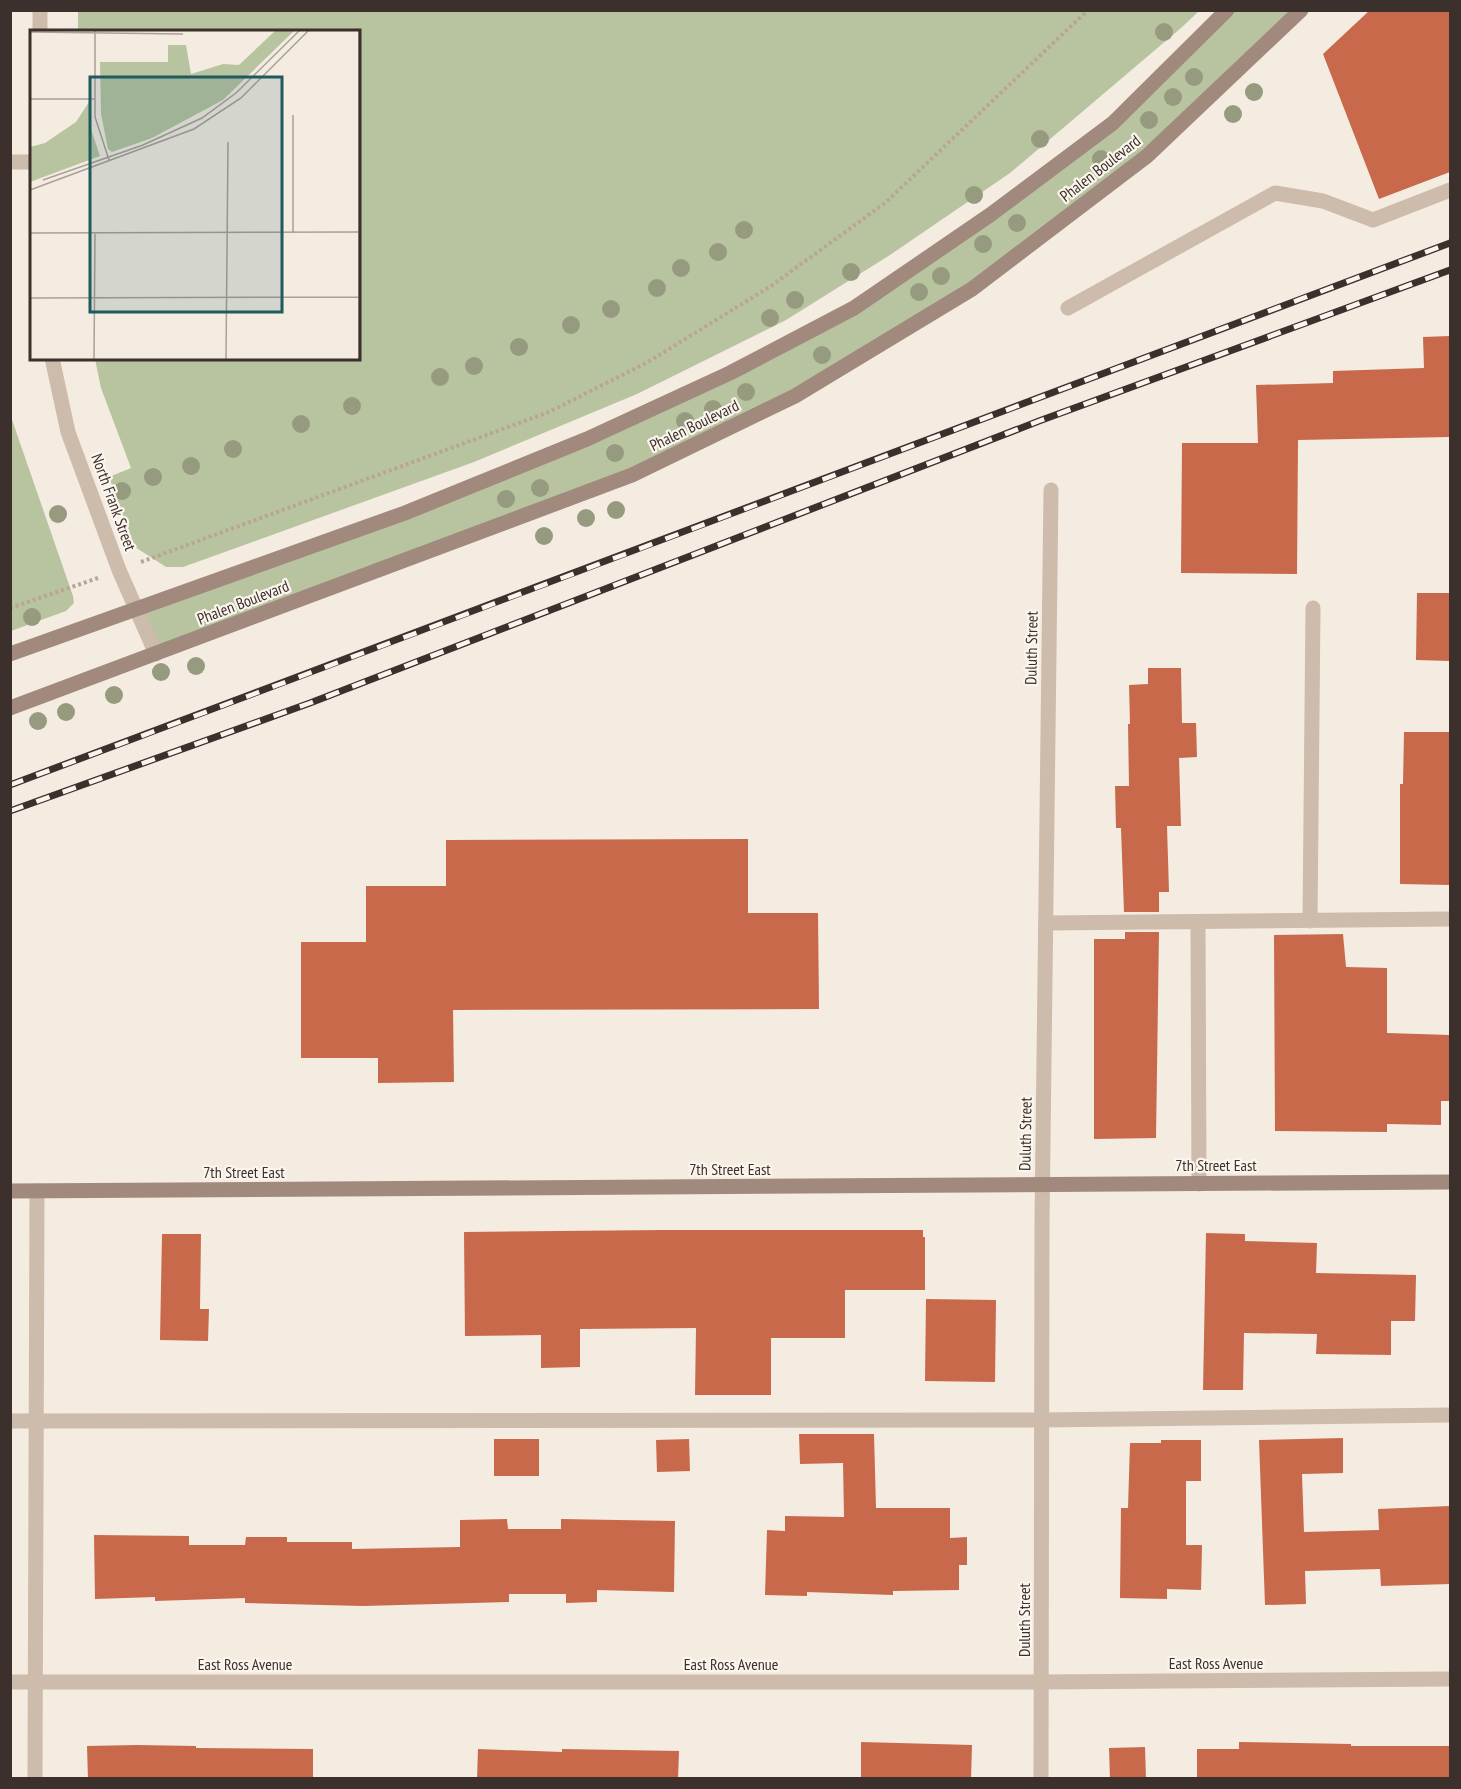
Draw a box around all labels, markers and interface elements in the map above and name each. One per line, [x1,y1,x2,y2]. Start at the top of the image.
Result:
inset map [30,30,360,360]
street label: Phalen Boulevard [1056,130,1144,206]
street label: Phalen Boulevard [646,395,742,455]
street label: North Frank Street [87,451,141,554]
street label: Phalen Boulevard [194,575,292,629]
street label: Duluth Street [1020,610,1042,685]
street label: Duluth Street [1014,1096,1036,1171]
street label: 7th Street East [1175,1155,1257,1175]
street label: 7th Street East [689,1159,771,1179]
street label: 7th Street East [203,1162,285,1182]
street label: Duluth Street [1014,1582,1034,1657]
street label: East Ross Avenue [1169,1653,1263,1673]
street label: East Ross Avenue [198,1654,292,1674]
street label: East Ross Avenue [684,1654,778,1674]

